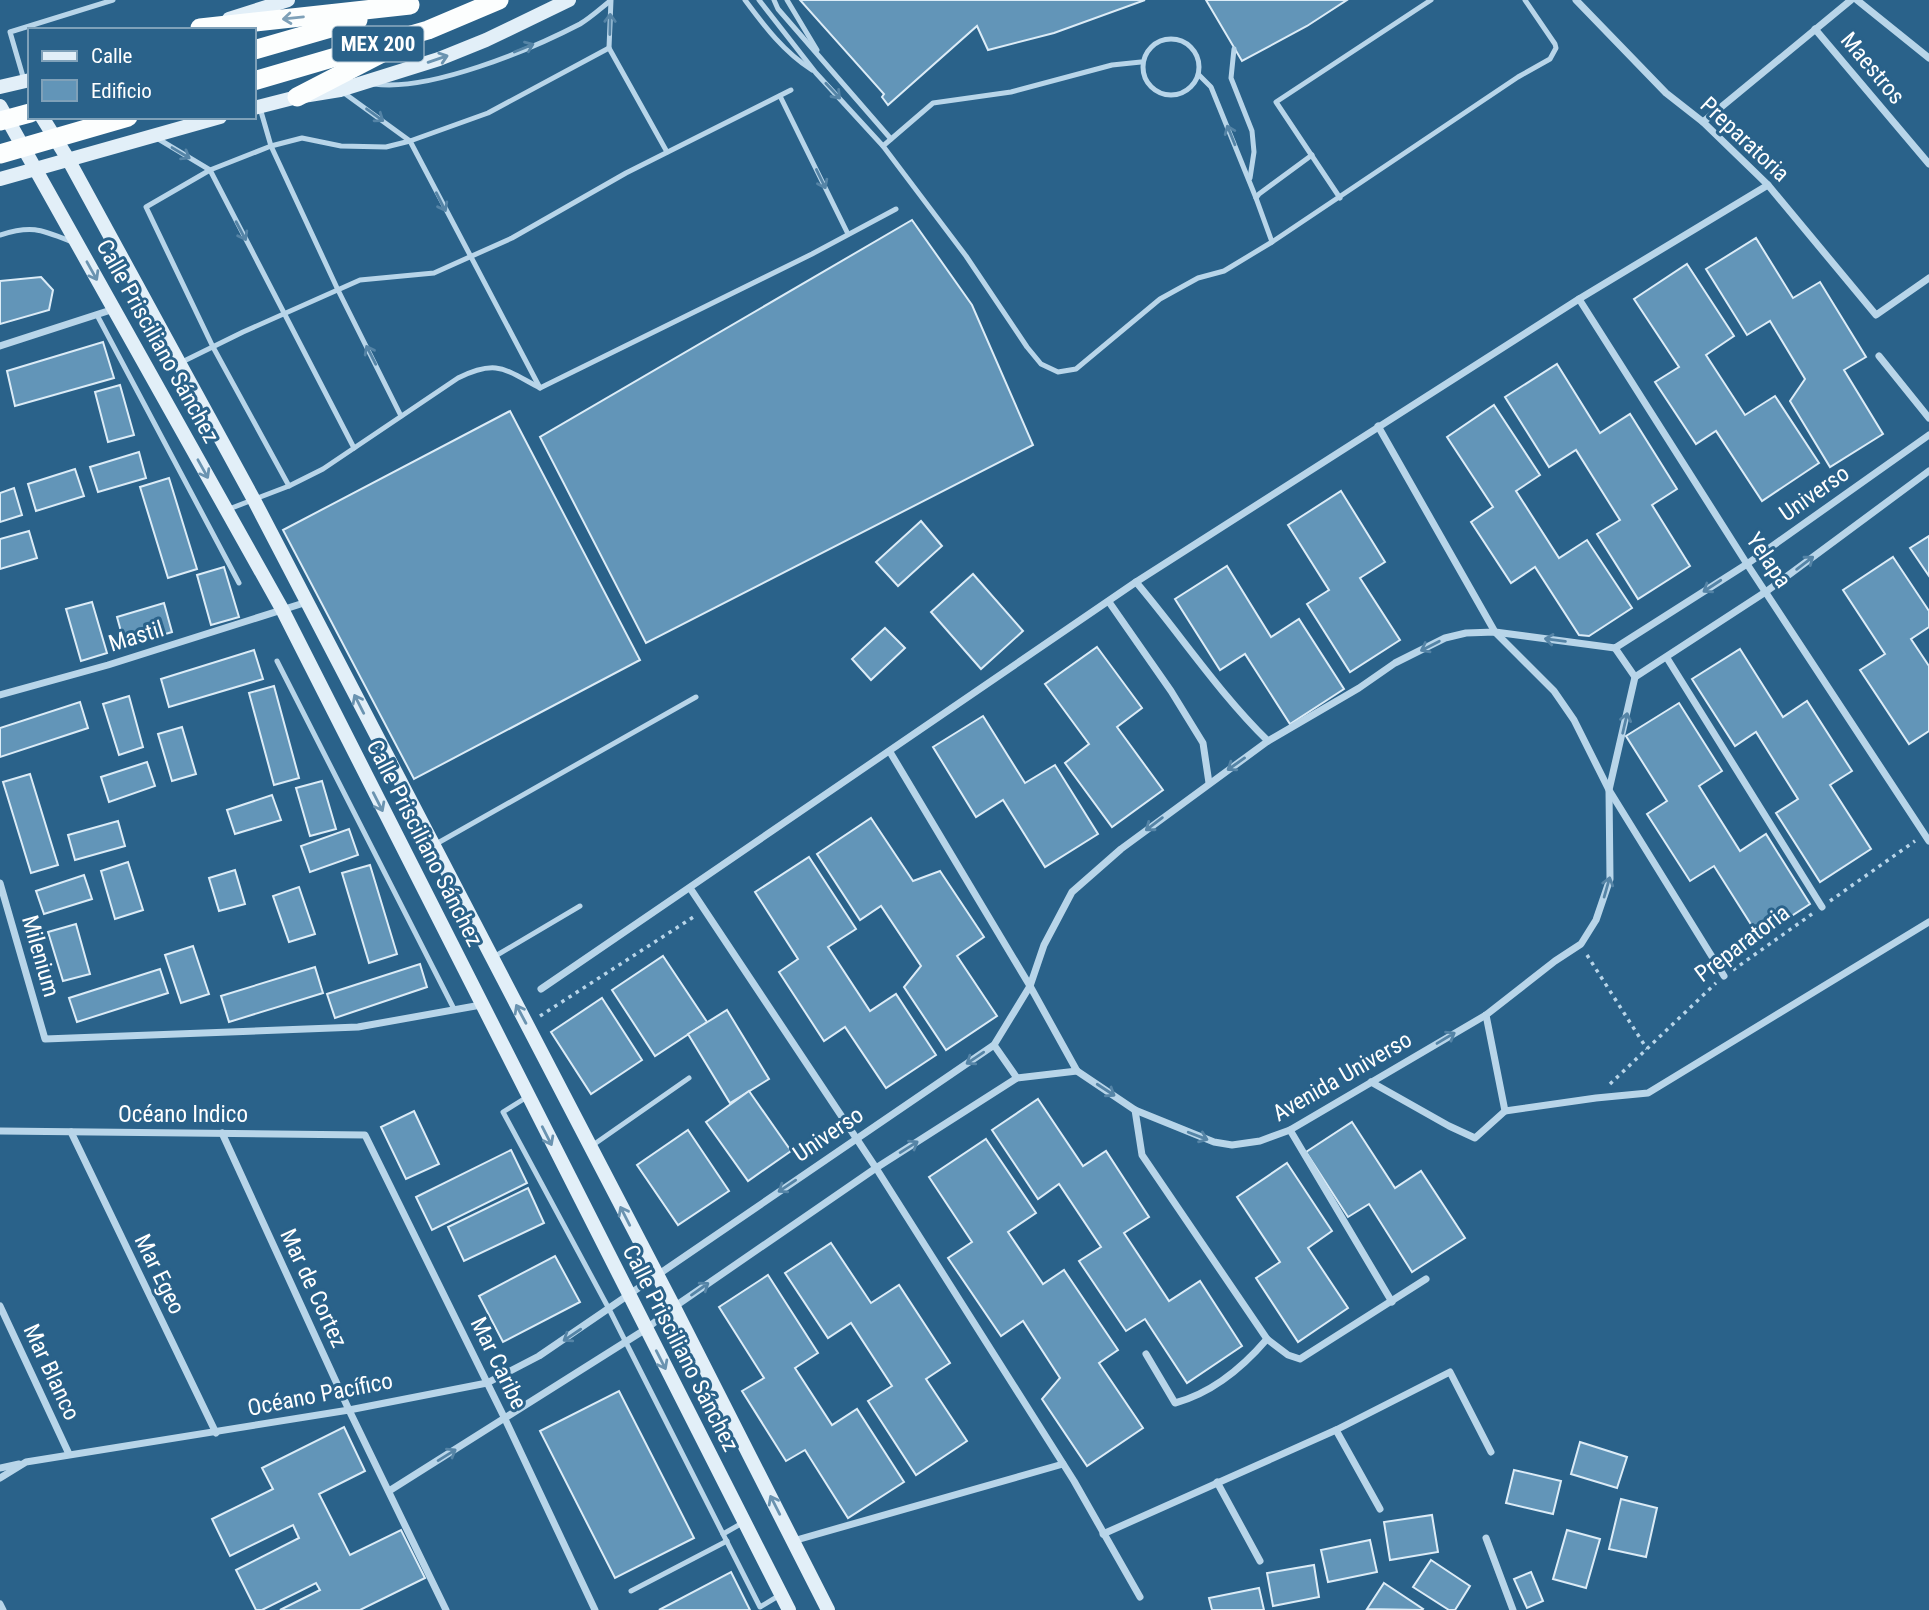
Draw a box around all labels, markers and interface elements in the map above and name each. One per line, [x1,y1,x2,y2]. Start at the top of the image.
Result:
one-way arrow [282,11,305,24]
one-way arrow [603,13,616,36]
road number: MEX 200 [332,26,424,61]
street label: Maestros [1835,27,1910,110]
legend [28,28,256,119]
one-way arrow [512,41,534,54]
text: Calle [91,44,133,68]
one-way arrow [426,52,448,64]
text: Edificio [91,79,152,103]
one-way arrow [825,82,841,100]
street label: Preparatoria [1695,91,1795,187]
one-way arrow [365,108,384,123]
one-way arrow [1223,125,1236,146]
one-way arrow [171,146,191,160]
one-way arrow [815,168,829,189]
one-way arrow [435,191,449,212]
one-way arrow [235,220,249,241]
street label: Calle Prisciliano Sánchez [90,235,225,448]
one-way arrow [85,260,99,280]
one-way arrow [363,346,377,366]
one-way arrow [196,459,210,479]
street label: Universo [1774,460,1854,527]
street label: Yelapa [1740,528,1797,593]
one-way arrow [1795,556,1814,570]
one-way arrow [1703,579,1722,593]
street label: Mastil [105,615,167,658]
one-way arrow [1544,634,1567,647]
one-way arrow [1420,639,1441,653]
one-way arrow [352,694,366,714]
one-way arrow [1618,712,1632,735]
street label: Calle Prisciliano Sánchez [361,735,488,951]
one-way arrow [1227,757,1246,771]
one-way arrow [372,791,386,811]
one-way arrow [1145,816,1164,831]
one-way arrow [1601,877,1614,899]
street label: Preparatoria [1690,899,1795,988]
street label: Milenium [16,912,65,1000]
one-way arrow [513,1004,527,1025]
street label: Avenida Universo [1268,1026,1417,1127]
one-way arrow [1436,1031,1456,1045]
one-way arrow [966,1051,985,1065]
one-way arrow [1096,1083,1115,1098]
street label: Océano Indico [118,1101,248,1128]
street label: Universo [788,1101,869,1168]
one-way arrow [541,1125,555,1146]
one-way arrow [1187,1131,1209,1144]
one-way arrow [898,1139,918,1153]
one-way arrow [777,1179,797,1193]
one-way arrow [618,1206,632,1227]
street label: Mar de Cortez [274,1225,353,1352]
street label: Mar Egeo [129,1230,190,1319]
street label: Calle Prisciliano Sánchez [617,1240,744,1456]
one-way arrow [690,1282,709,1296]
street label: Mar Caribe [465,1313,532,1414]
street label: Mar Blanco [18,1320,86,1425]
one-way arrow [563,1327,582,1342]
one-way arrow [655,1350,669,1370]
street label: Océano Pacífico [245,1367,395,1422]
one-way arrow [436,1448,456,1462]
one-way arrow [768,1495,781,1516]

